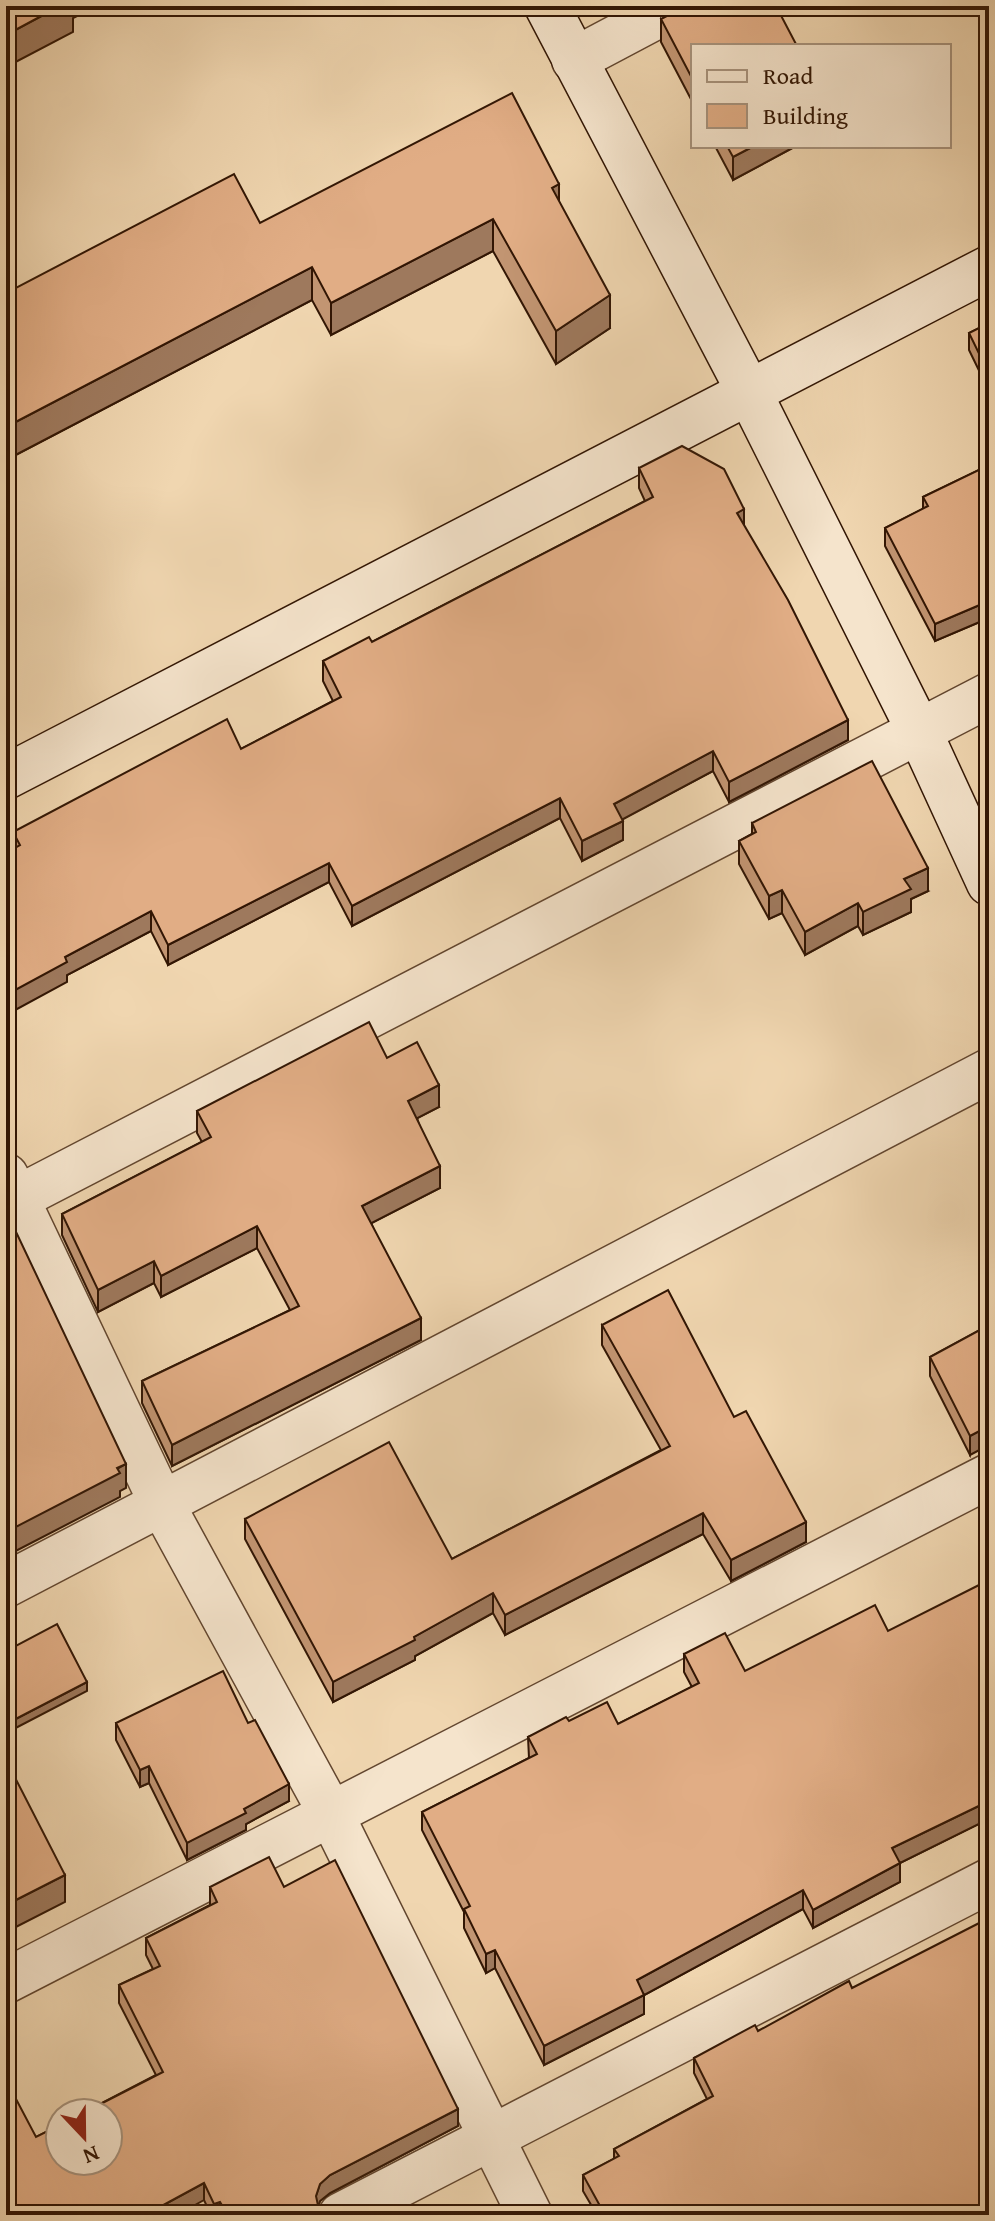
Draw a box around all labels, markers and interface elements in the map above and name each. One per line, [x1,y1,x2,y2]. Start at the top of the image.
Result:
legend [691,44,951,148]
text: Road [763,58,813,93]
text: Building [763,98,848,133]
north arrow [44,2097,124,2177]
text: N [78,2138,104,2173]

